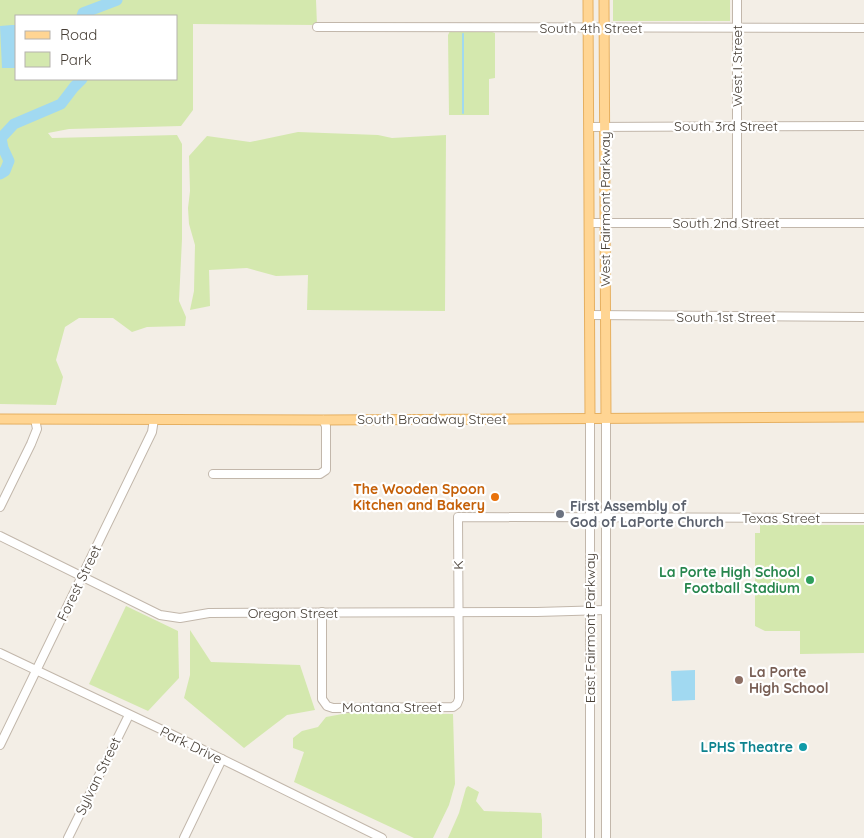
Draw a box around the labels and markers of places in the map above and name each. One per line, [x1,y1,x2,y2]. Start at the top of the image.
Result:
place label: The Wooden Spoon Kitchen and Bakery [353,480,485,514]
marker: The Wooden Spoon Kitchen and Bakery [489,491,501,503]
place label: First Assembly of God of LaPorte Church [570,497,724,531]
marker: First Assembly of God of LaPorte Church [554,508,566,520]
place label: La Porte High School Football Stadium [659,563,800,597]
marker: La Porte High School Football Stadium [804,574,816,586]
place label: La Porte High School [749,663,829,697]
marker: La Porte High School [733,674,745,686]
place label: LPHS Theatre [701,738,793,756]
marker: LPHS Theatre [797,741,809,753]

